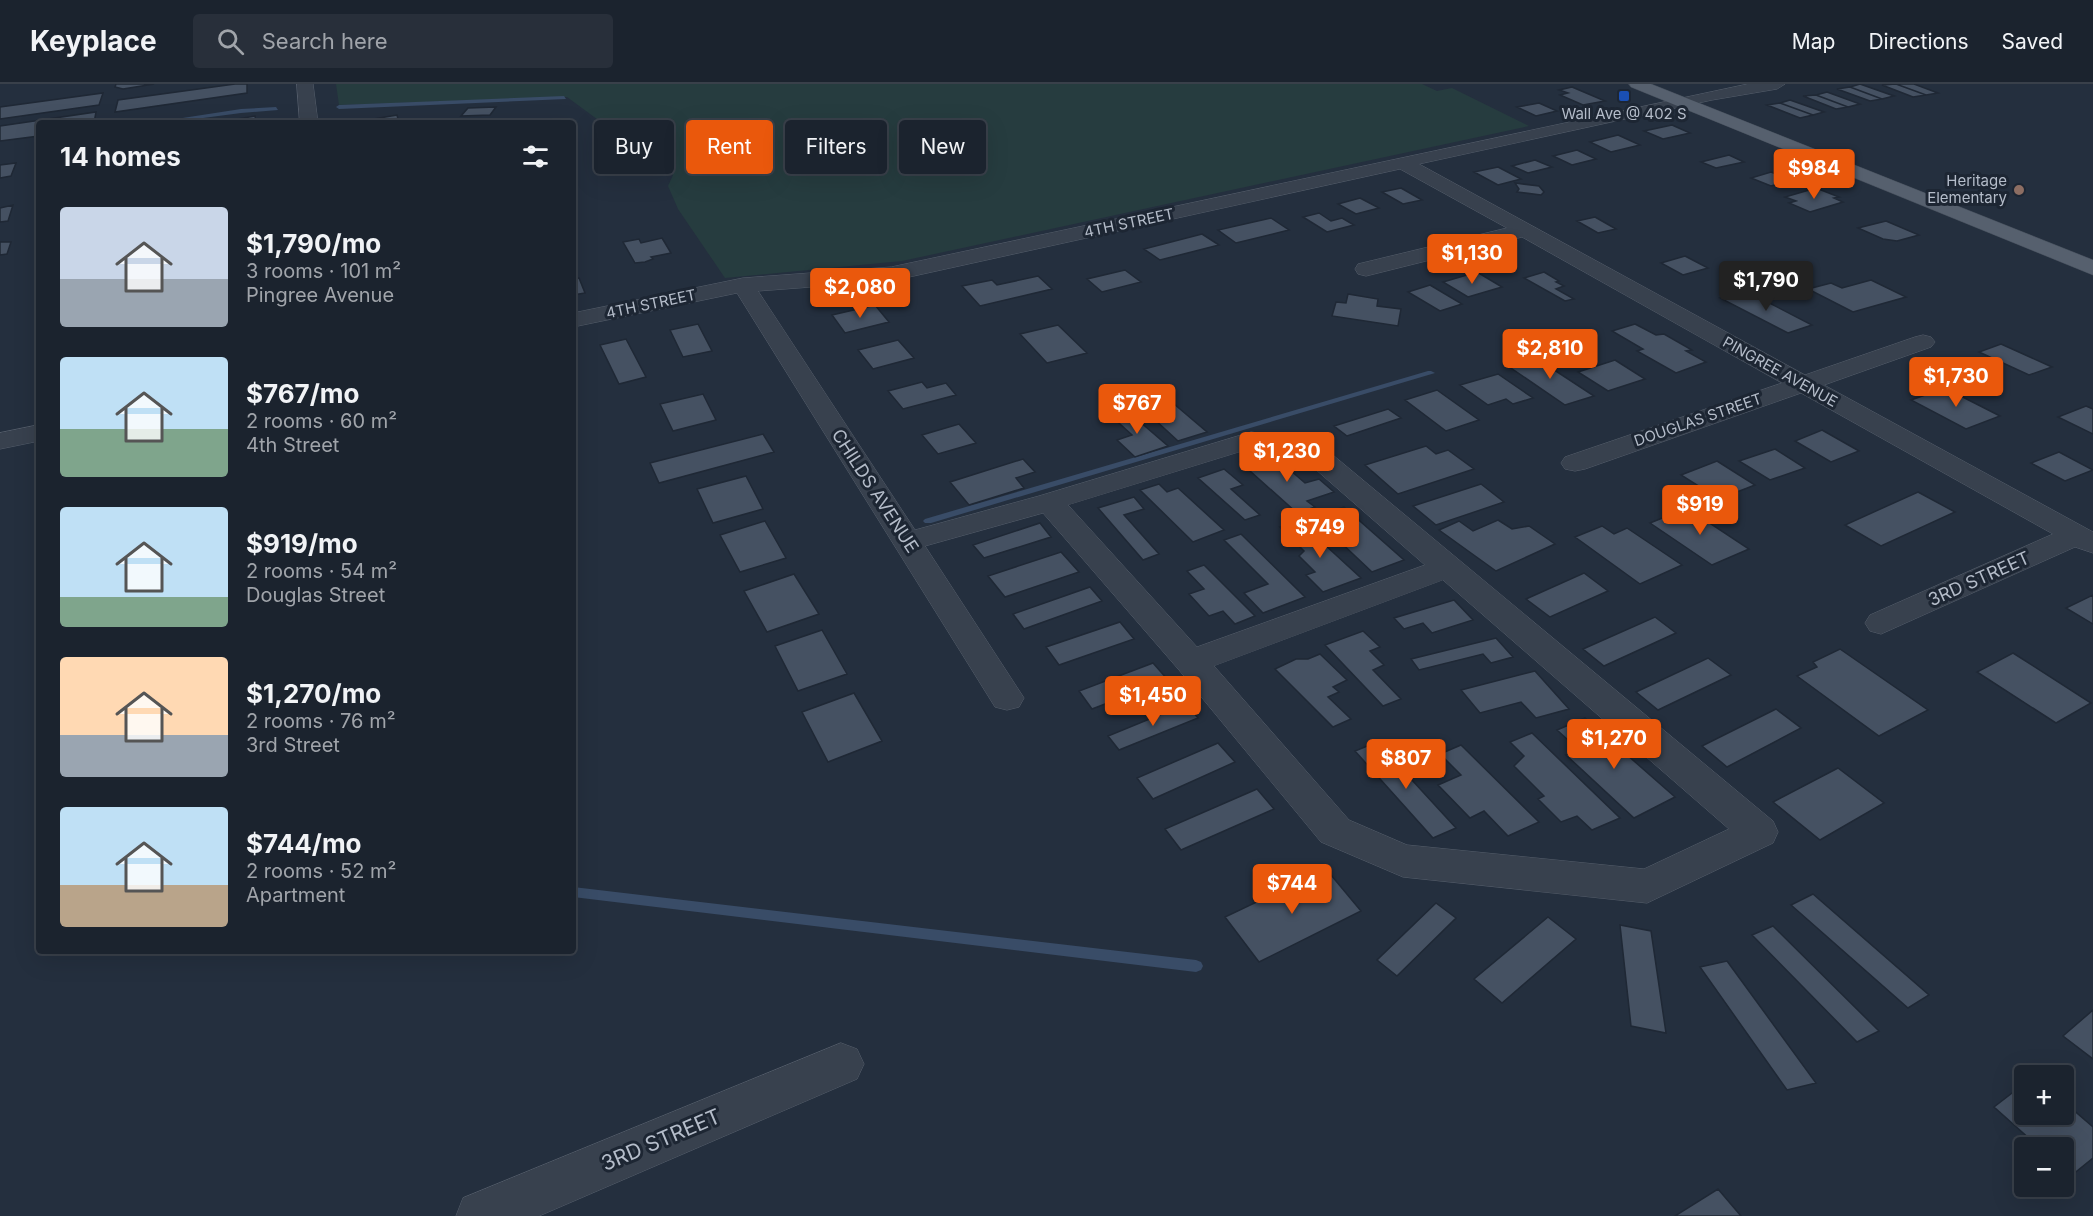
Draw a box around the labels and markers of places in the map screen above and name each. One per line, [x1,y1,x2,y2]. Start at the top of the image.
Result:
marker: Wall Ave @ 402 S [1617,89,1631,103]
place label: Wall Ave @ 402 S [1561,104,1687,123]
pin: $984 [1778,149,1850,200]
place label: Heritage Elementary [1927,171,2008,207]
marker: Heritage Elementary [2012,183,2026,197]
pin: $1,130 [1423,234,1521,285]
pin: $1,790 [1717,261,1815,312]
pin: $2,080 [811,268,909,319]
pin: $2,810 [1501,329,1599,380]
pin: $1,730 [1907,357,2005,408]
pin: $767 [1101,384,1173,435]
pin: $1,230 [1238,432,1336,483]
pin: $919 [1664,485,1736,536]
pin: $749 [1284,508,1356,559]
pin: $1,450 [1104,676,1202,727]
pin: $1,270 [1565,719,1663,770]
pin: $807 [1370,739,1442,790]
pin: $744 [1256,864,1328,915]

